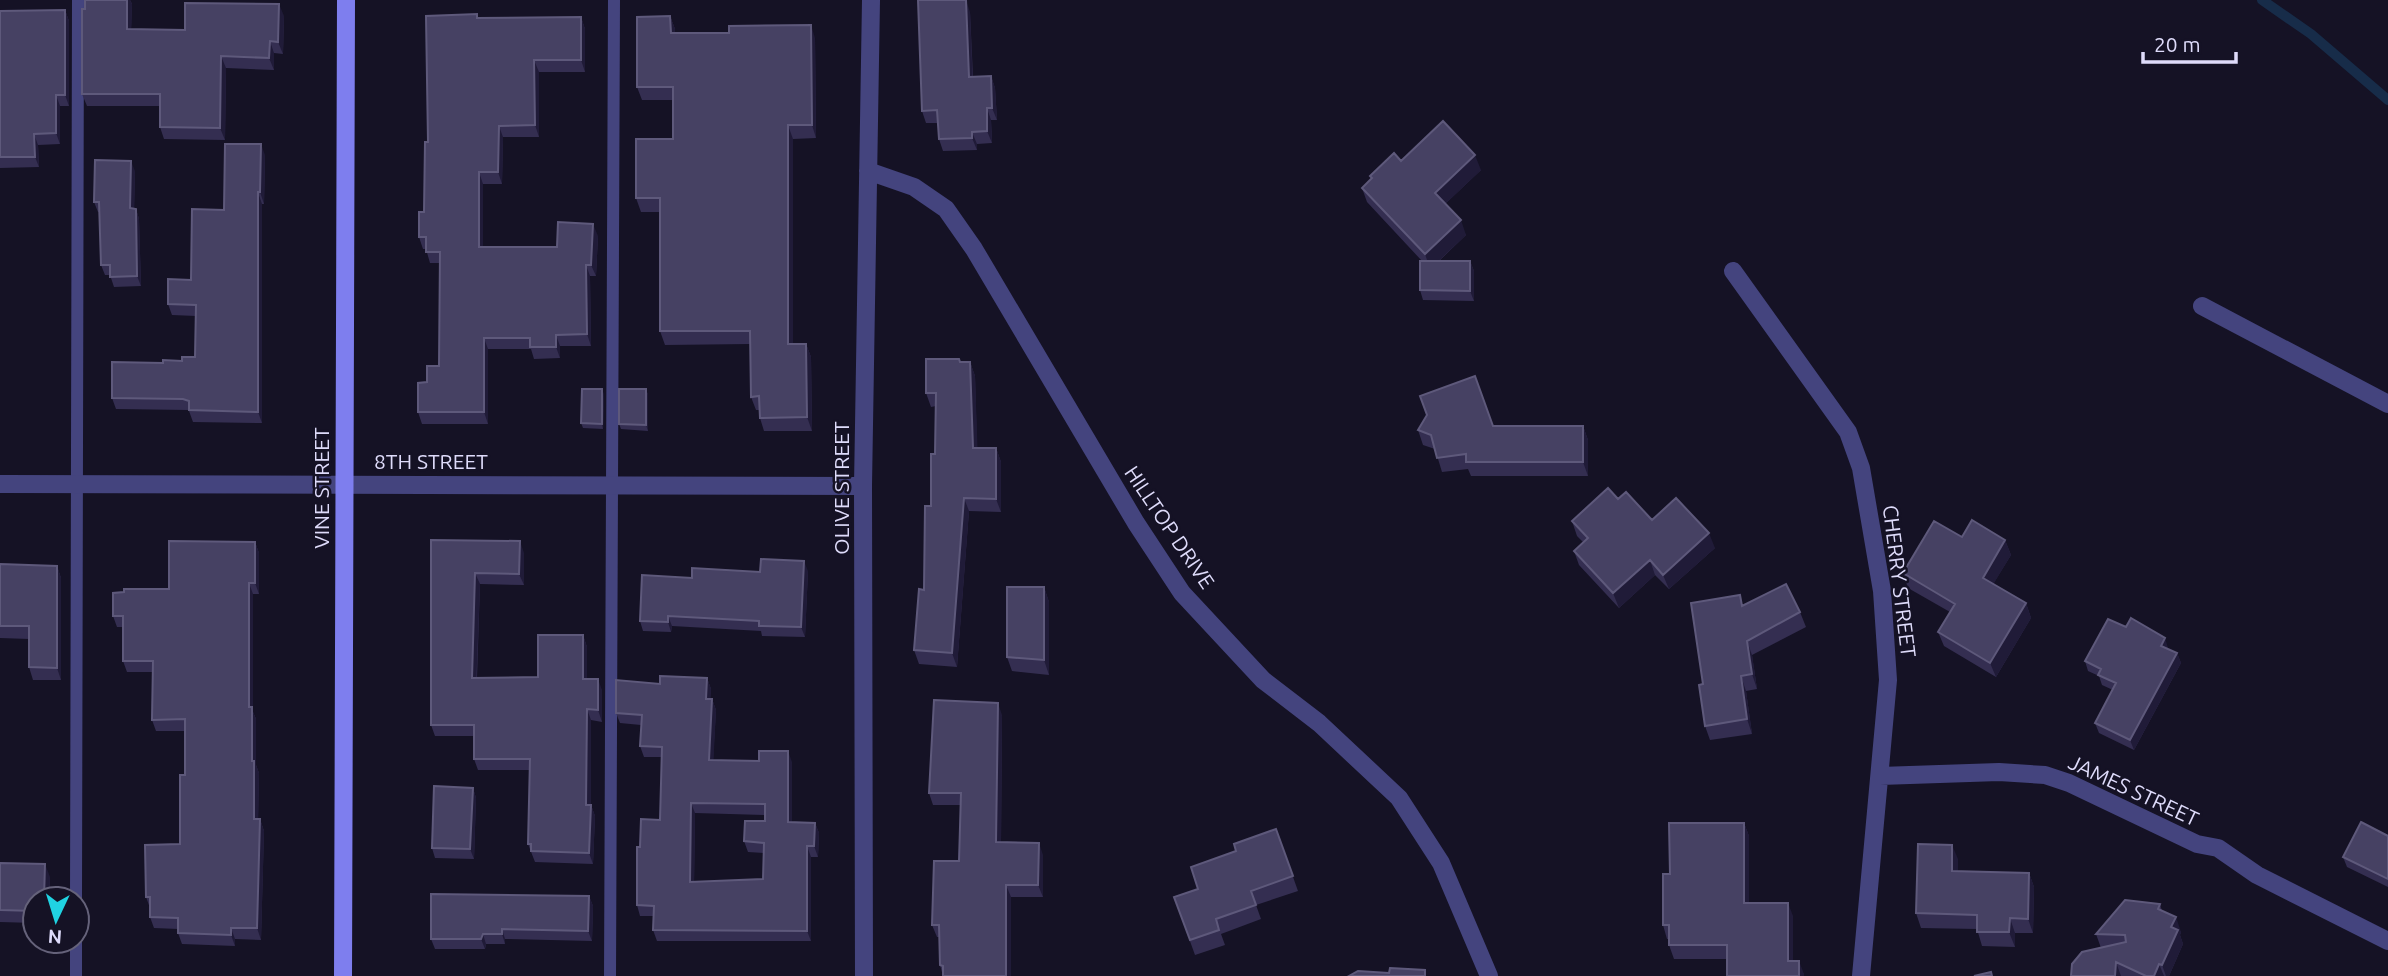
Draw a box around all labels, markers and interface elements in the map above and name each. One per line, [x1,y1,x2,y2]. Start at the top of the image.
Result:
scale bar [2143,21,2236,65]
text: 20 m [2154,32,2201,56]
street label: OLIVE STREET [829,421,853,555]
street label: VINE STREET [309,427,333,549]
street label: 8TH STREET [374,449,488,473]
street label: HILLTOP DRIVE [1120,461,1220,593]
street label: CHERRY STREET [1879,503,1921,659]
street label: JAMES STREET [2065,749,2203,831]
north arrow [21,885,91,955]
text: N [47,925,63,948]

